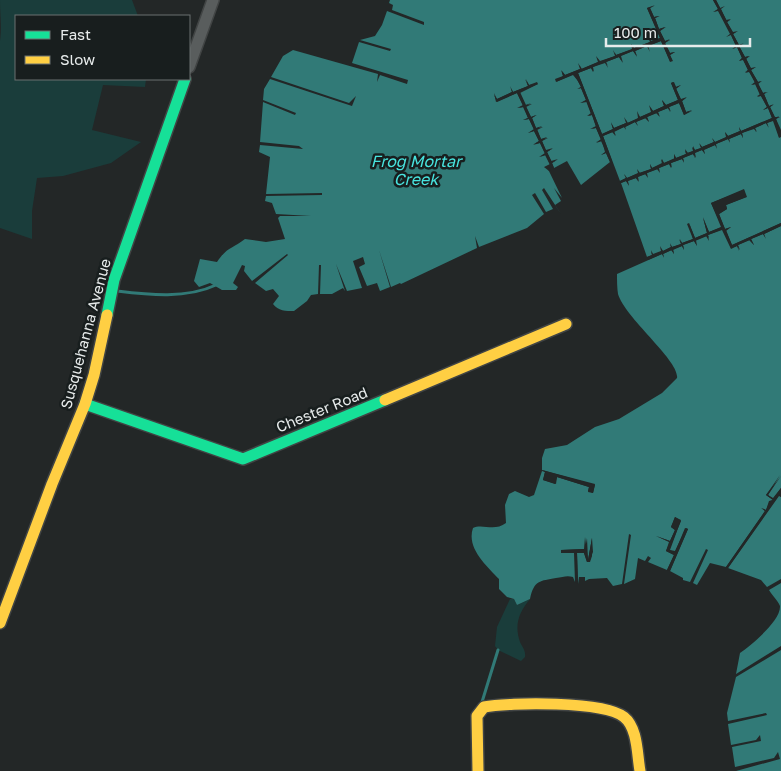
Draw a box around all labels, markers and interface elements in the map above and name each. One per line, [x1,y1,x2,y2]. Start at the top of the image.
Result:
legend [15,15,190,80]
scale bar [606,15,750,47]
text: 100 m [614,23,657,41]
text: Fast [60,25,91,43]
text: Slow [60,50,95,68]
water label: Frog Mortar Creek [371,151,464,189]
street label: Susquehanna Avenue [56,256,114,411]
street label: Chester Road [273,383,370,436]

